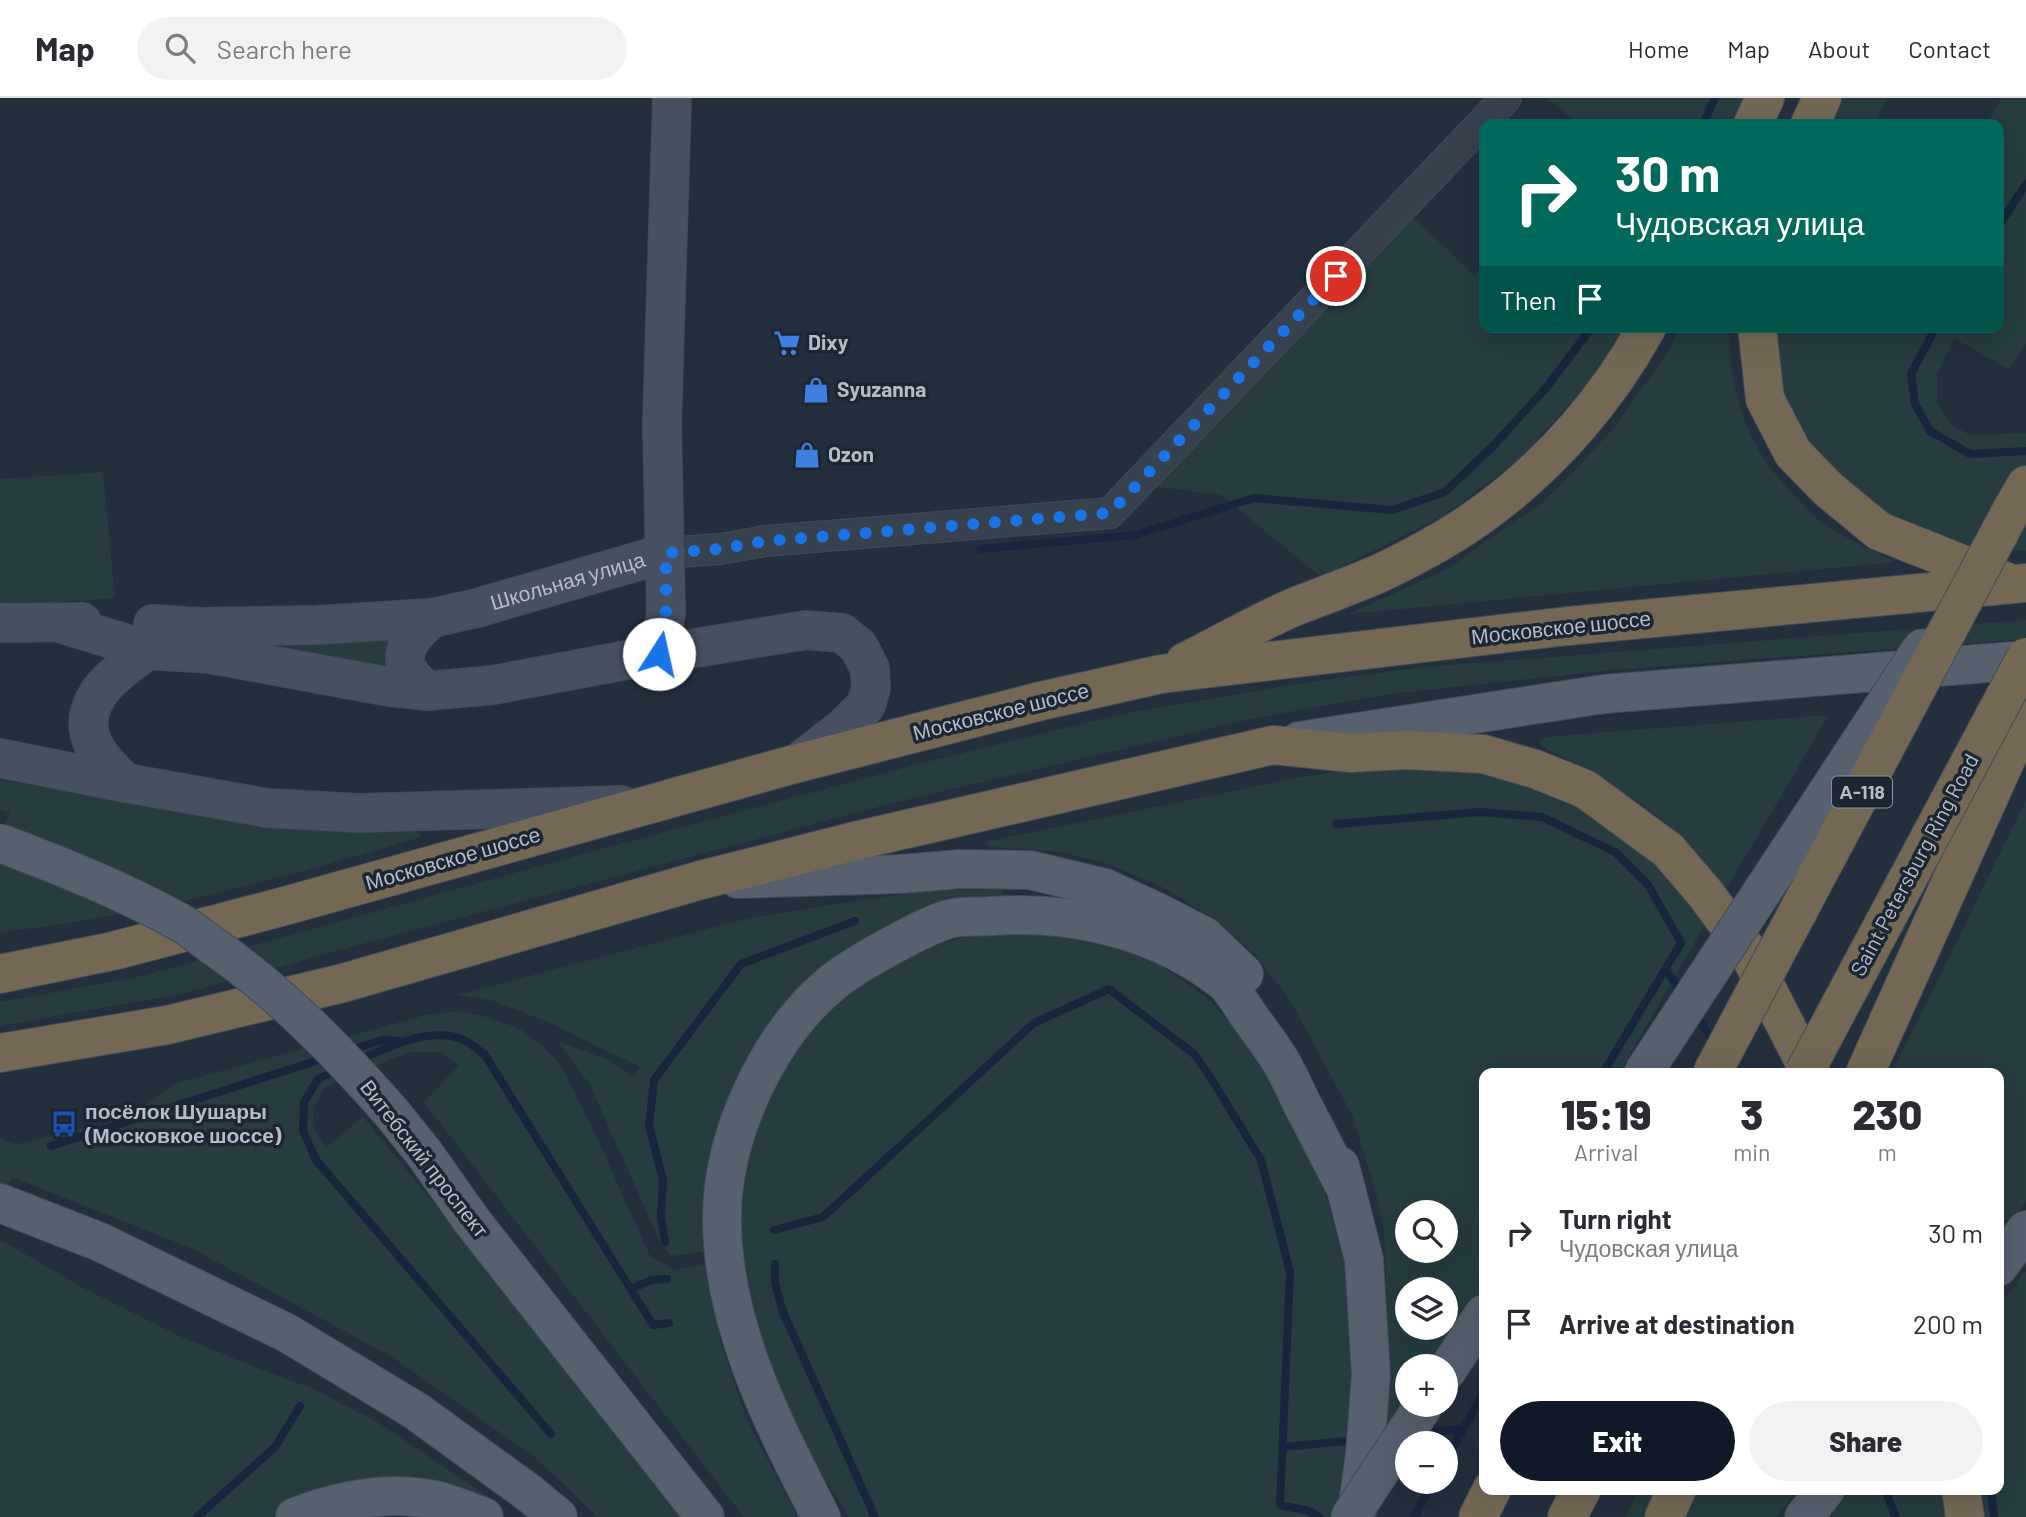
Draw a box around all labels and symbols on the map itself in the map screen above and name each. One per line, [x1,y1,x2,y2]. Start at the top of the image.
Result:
pin [1306,246,1366,306]
supermarket icon: Dixy [772,328,802,358]
place label: Dixy [808,329,849,354]
shop icon: Syuzanna [801,375,831,405]
place label: Syuzanna [837,376,926,401]
shop icon: Ozon [792,440,822,470]
place label: Ozon [828,441,874,466]
street label: Школьная улица [487,546,648,614]
street label: Московское шоссе [1470,605,1652,648]
position arrow [622,617,696,691]
street label: Московское шоссе [910,677,1091,745]
street label: Saint Petersburg Ring Road [1844,749,1983,980]
road number: А-118 [1832,776,1892,807]
street label: Московское шоссе [362,821,543,894]
street label: Витебский проспект [356,1074,495,1242]
place label: посёлок Шушары (Московкое шоссе) [84,1098,282,1147]
bus stop icon: посёлок Шушары (Московкое шоссе) [49,1109,79,1139]

